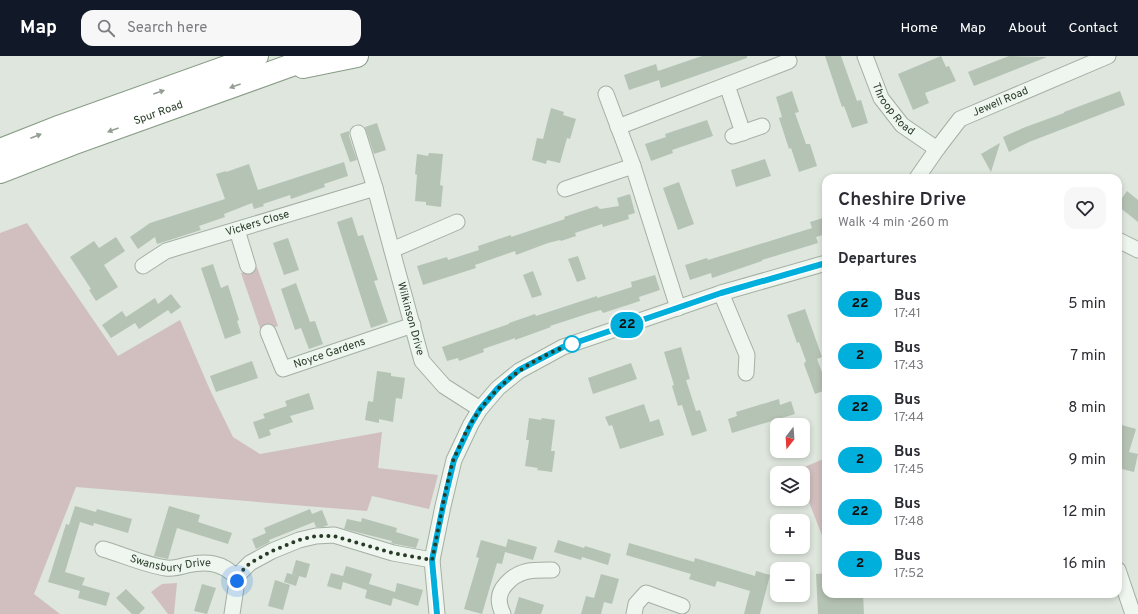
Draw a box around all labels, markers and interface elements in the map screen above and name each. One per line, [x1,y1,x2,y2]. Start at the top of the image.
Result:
search box [81,10,361,46]
text: Map [20,16,57,40]
icon: search [95,17,117,39]
text: Search here [127,19,207,38]
text: Home [901,20,938,37]
text: Map [960,20,986,37]
text: About [1008,20,1047,37]
text: Contact [1069,20,1118,37]
street label: Throop Road [869,81,917,138]
one-way arrow [229,83,241,89]
street label: Jewell Road [970,84,1031,120]
one-way arrow [153,89,165,95]
street label: Spur Road [132,98,185,128]
one-way arrow [106,127,118,133]
one-way arrow [31,133,42,139]
button: heart [1064,187,1106,229]
text: Cheshire Drive [838,188,966,212]
street label: Vickers Close [224,207,291,240]
text: Walk · 4 min · 260 m [838,215,949,231]
text: Departures [838,250,917,269]
street label: Wilkinson Drive [394,280,427,357]
text: Bus [894,287,921,306]
text: 22 [851,295,869,312]
text: 5 min [1068,295,1106,314]
text: 17:41 [894,306,921,322]
line badge: 22 [609,312,645,338]
text: 22 [618,316,636,333]
street label: Noyce Gardens [292,335,367,372]
unlabelled marker [563,335,581,353]
text: Bus [894,339,921,358]
text: 2 [856,347,864,364]
text: 7 min [1070,347,1106,366]
text: 17:43 [894,358,924,374]
text: Bus [894,391,921,410]
text: 22 [851,399,869,416]
text: 8 min [1068,399,1106,418]
text: 17:44 [894,410,924,426]
north arrow [770,418,810,458]
map controls [770,418,810,602]
text: Bus [894,443,921,462]
text: 2 [856,451,864,468]
text: 9 min [1069,451,1106,470]
text: 17:45 [894,462,924,478]
button: layers [770,466,810,506]
text: Bus [894,495,921,514]
text: 22 [851,503,869,520]
text: 12 min [1063,503,1106,522]
button: + [770,514,810,554]
text: 17:48 [894,514,924,530]
text: Bus [894,547,921,566]
street label: Swansbury Drive [128,552,212,575]
text: 2 [856,555,864,572]
text: 16 min [1063,555,1106,574]
button: − [770,562,810,602]
text: 17:52 [894,566,924,582]
your location [227,571,247,591]

